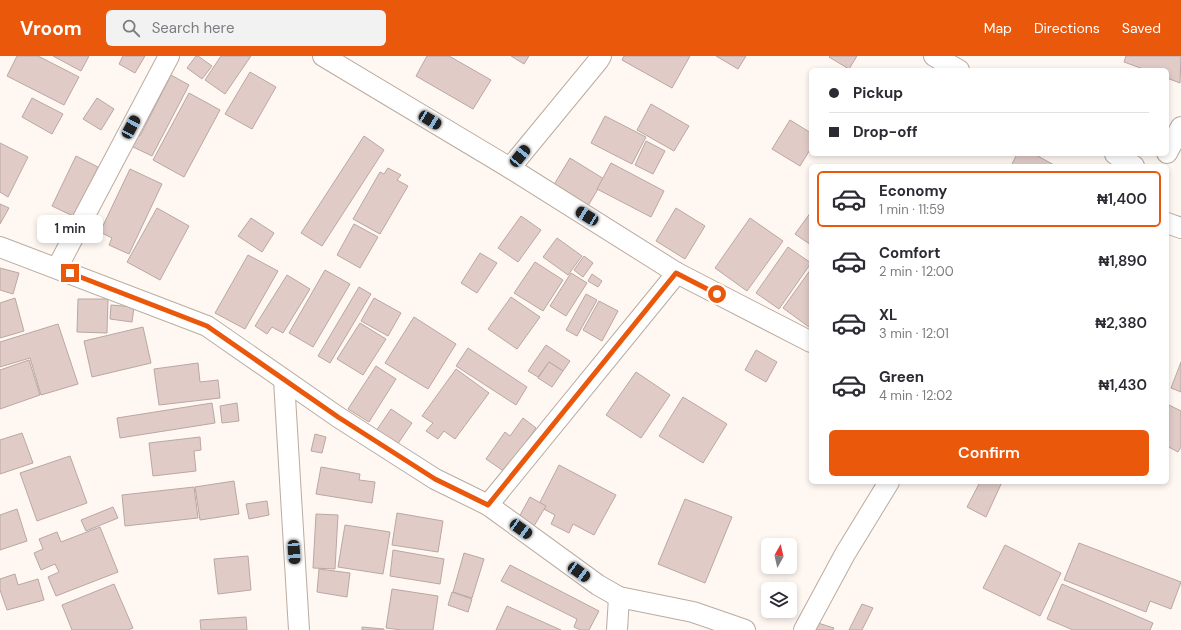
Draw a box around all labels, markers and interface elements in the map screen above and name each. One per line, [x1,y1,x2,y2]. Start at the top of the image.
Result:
search box [106,10,386,46]
text: Vroom [20,16,82,41]
icon: search [120,17,142,39]
text: Search here [152,18,234,38]
text: Map [984,19,1012,37]
text: Directions [1034,19,1100,37]
text: Saved [1122,19,1161,37]
text: Pickup [853,83,903,103]
car [417,109,443,131]
car [120,114,142,140]
text: Drop-off [853,122,918,142]
car [508,143,532,169]
icon: car [831,181,867,217]
text: Economy [879,181,947,201]
text: ₦1,400 [1097,189,1147,209]
text: 1 min · 11:59 [879,201,945,218]
car [574,205,600,227]
callout: 1 min [37,215,103,243]
text: 1 min [54,220,86,237]
icon: car [831,243,867,279]
text: Comfort [879,243,940,263]
text: ₦1,890 [1099,251,1147,271]
text: 2 min · 12:00 [879,263,954,280]
route end [61,264,79,282]
route start [708,285,726,303]
icon: car [831,305,867,341]
text: XL [879,305,897,325]
text: ₦2,380 [1095,313,1147,333]
text: 3 min · 12:01 [879,325,949,342]
icon: car [831,367,867,403]
text: Green [879,367,924,387]
text: ₦1,430 [1099,375,1147,395]
text: 4 min · 12:02 [879,387,952,404]
button: Confirm [829,430,1149,476]
car [508,517,534,541]
north arrow [761,538,797,574]
map controls [761,538,797,618]
car [287,540,301,564]
car [566,560,592,584]
button: layers [761,582,797,618]

